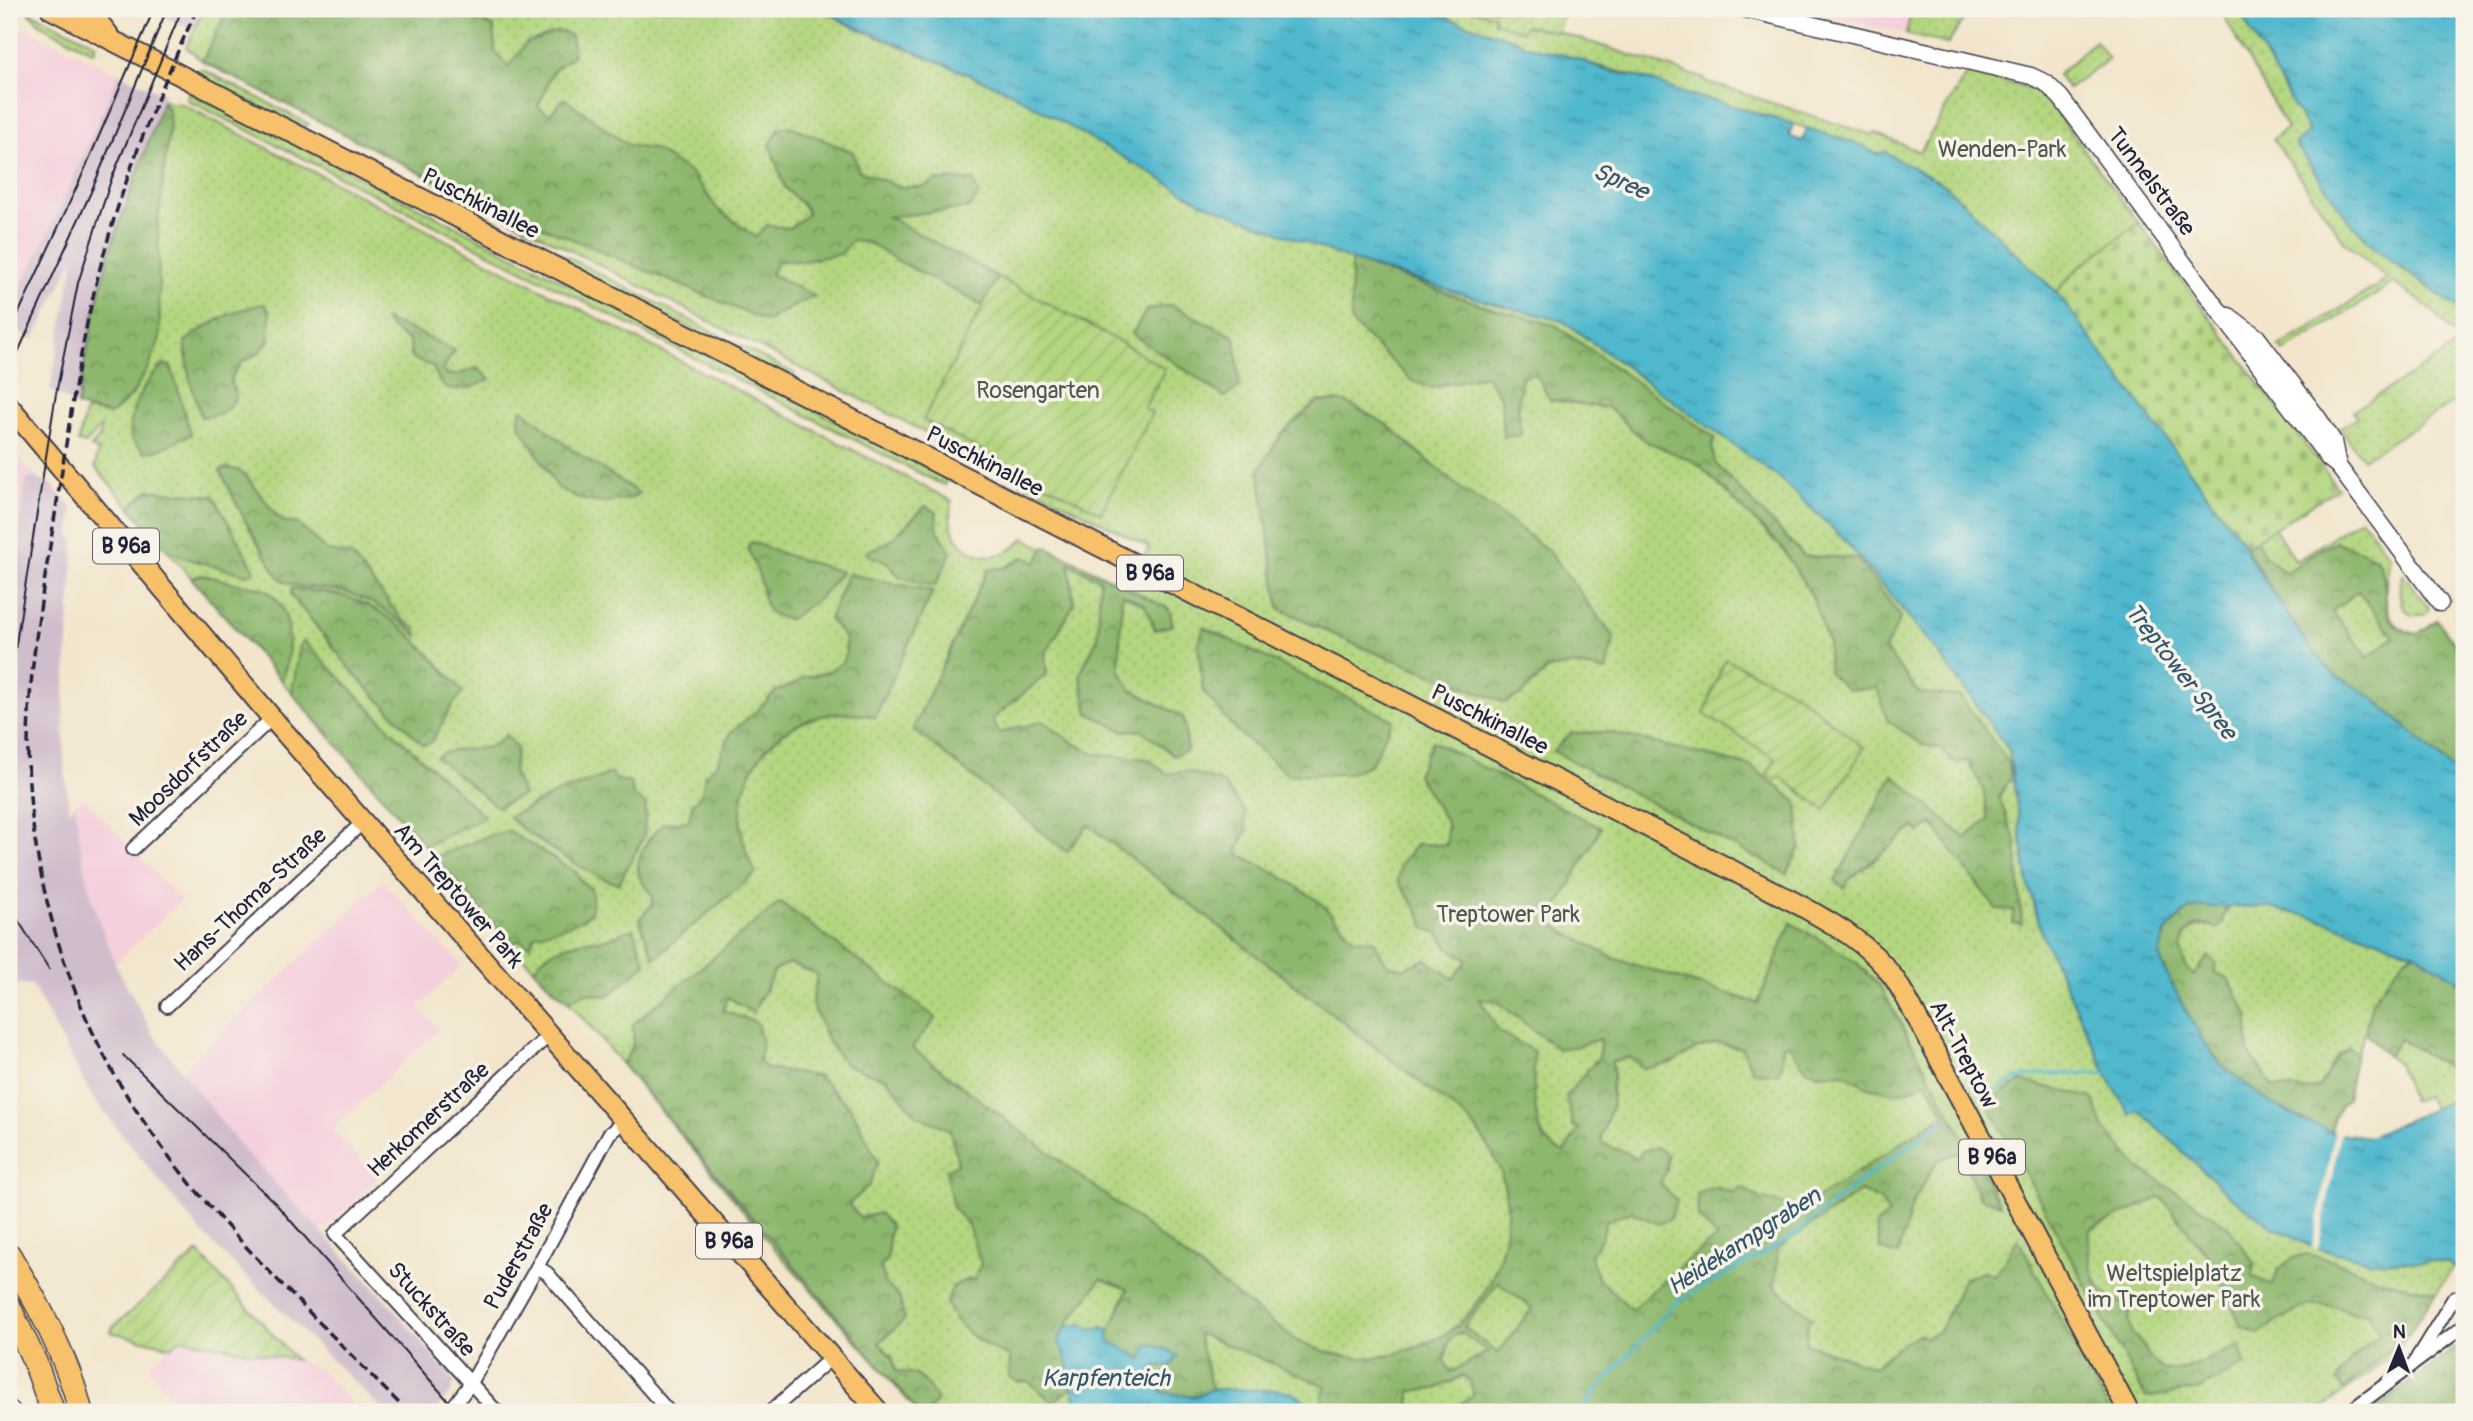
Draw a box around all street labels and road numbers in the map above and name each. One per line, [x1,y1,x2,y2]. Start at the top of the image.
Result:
street label: Tunnelstraße [2101,121,2202,242]
street label: Puschkinallee [417,162,545,246]
street label: Puschkinallee [921,420,1049,504]
road number: B 96a [93,528,159,564]
road number: B 96a [1117,556,1183,590]
street label: Puschkinallee [1426,678,1554,762]
street label: Moosdorfstraße [123,704,254,832]
street label: Am Treptower Park [387,817,530,974]
street label: Hans-Thoma-Straße [168,821,333,978]
street label: Alt-Treptow [1923,995,2004,1114]
street label: Herkomerstraße [361,1055,496,1183]
road number: B 96a [1959,1140,2025,1174]
street label: Puderstraße [477,1197,560,1315]
road number: B 96a [696,1224,762,1258]
street label: Stuckstraße [381,1256,482,1363]

